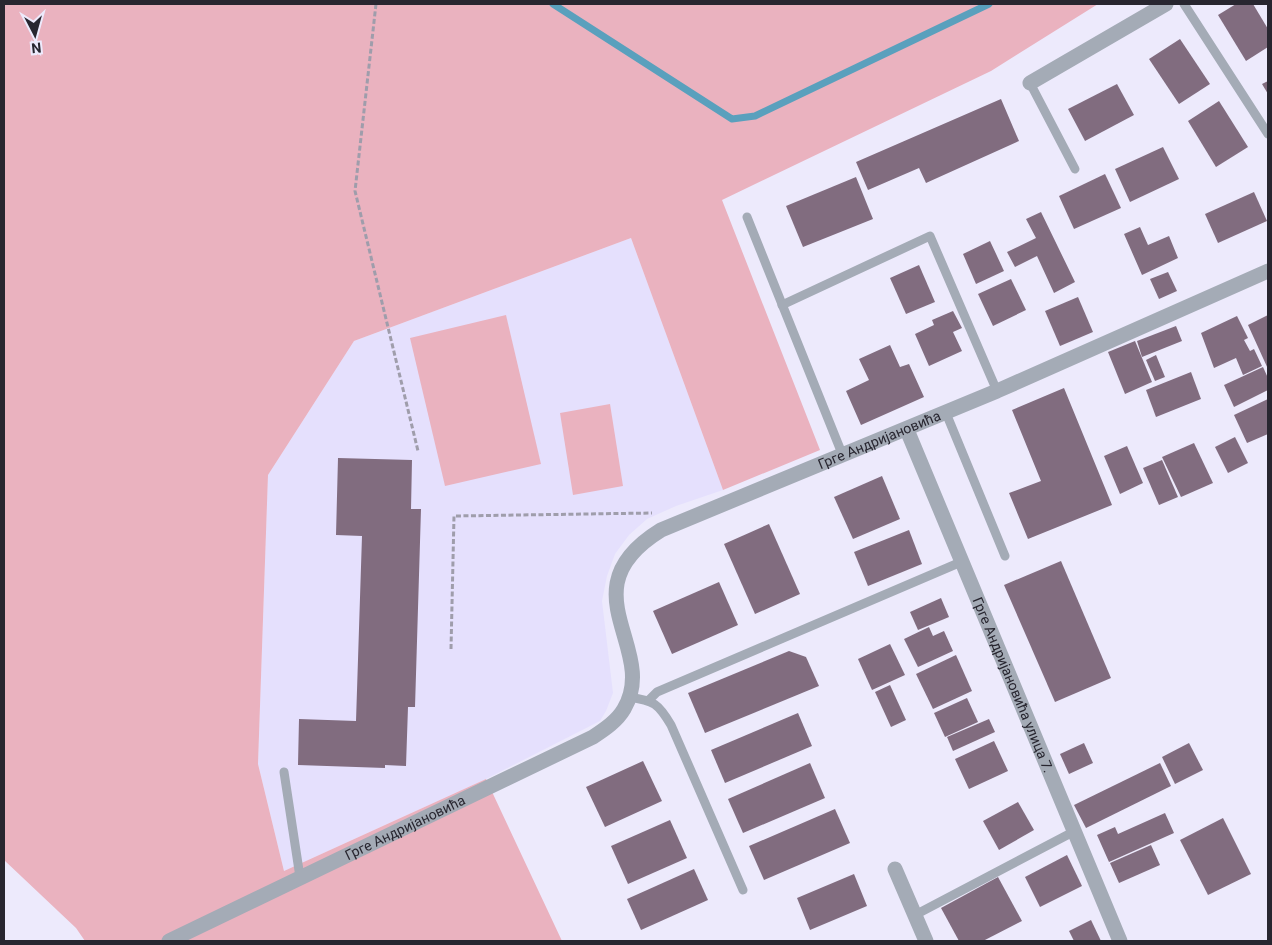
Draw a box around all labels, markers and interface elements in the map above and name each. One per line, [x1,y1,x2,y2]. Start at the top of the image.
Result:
north arrow [10,10,60,60]
text: N [31,39,42,56]
street label: Грге Андријановића [815,407,943,472]
street label: Грге Андријановића улица 7. [970,595,1057,775]
street label: Грге Андријановића [342,792,468,863]

